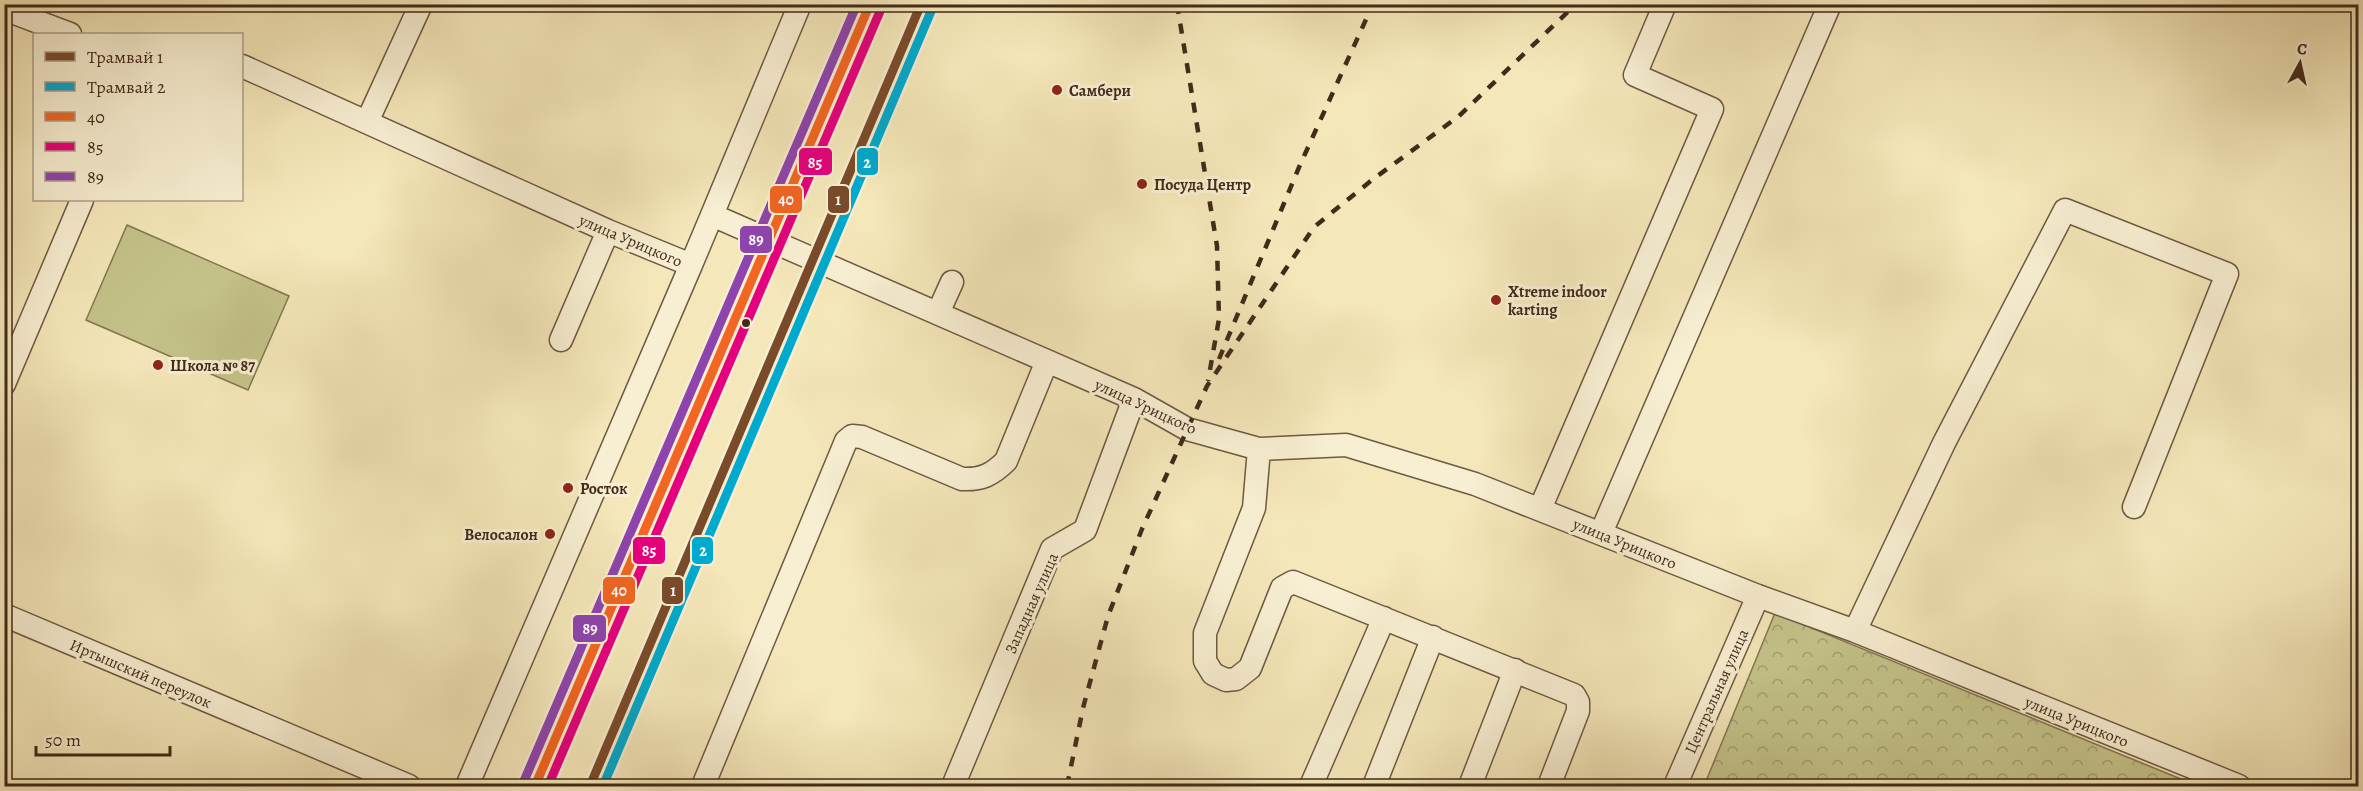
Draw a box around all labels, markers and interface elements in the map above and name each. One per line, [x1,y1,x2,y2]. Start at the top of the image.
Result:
legend [33,33,243,201]
north arrow [2270,33,2330,93]
text: С [2296,38,2309,61]
text: Трамвай 1 [87,45,163,69]
text: Трамвай 2 [87,75,166,99]
place label: Самбери [1069,80,1131,102]
marker: Самбери [1050,83,1064,97]
text: 40 [87,105,105,129]
text: 85 [87,135,103,159]
line badge: 85 [798,147,833,176]
line badge: 2 [856,147,879,176]
text: 85 [808,152,822,174]
text: 2 [863,152,871,174]
text: 89 [87,165,104,189]
place label: Посуда Центр [1154,174,1251,196]
marker: Посуда Центр [1135,177,1149,191]
line badge: 40 [769,185,803,214]
line badge: 1 [827,185,850,214]
text: 40 [778,189,794,211]
text: 1 [835,189,841,211]
street label: улица Урицкого [575,209,686,273]
line badge: 89 [739,225,773,254]
text: 89 [748,229,764,251]
place label: Xtreme indoor karting [1508,281,1607,321]
marker: Xtreme indoor karting [1489,293,1503,307]
unlabelled marker [740,317,752,329]
place label: Школа № 87 [170,355,255,377]
marker: Школа № 87 [151,358,165,372]
street label: улица Урицкого [1090,373,1200,440]
place label: Росток [580,478,628,500]
marker: Росток [561,481,575,495]
street label: улица Урицкого [1569,513,1680,575]
place label: Велосалон [464,524,538,546]
marker: Велосалон [543,527,557,541]
line badge: 85 [632,536,666,565]
line badge: 2 [691,536,714,565]
text: 85 [642,540,656,562]
text: 2 [699,540,707,562]
street label: Западная улица [1000,549,1064,657]
line badge: 40 [602,576,636,605]
line badge: 1 [661,576,684,605]
text: 40 [611,580,627,602]
text: 1 [670,580,676,602]
line badge: 89 [572,614,607,643]
text: 89 [582,618,598,640]
street label: Центральная улица [1680,625,1755,757]
street label: Иртышский переулок [66,634,215,714]
street label: улица Урицкого [2021,691,2132,753]
scale bar [36,719,170,757]
text: 50 m [45,728,81,752]

